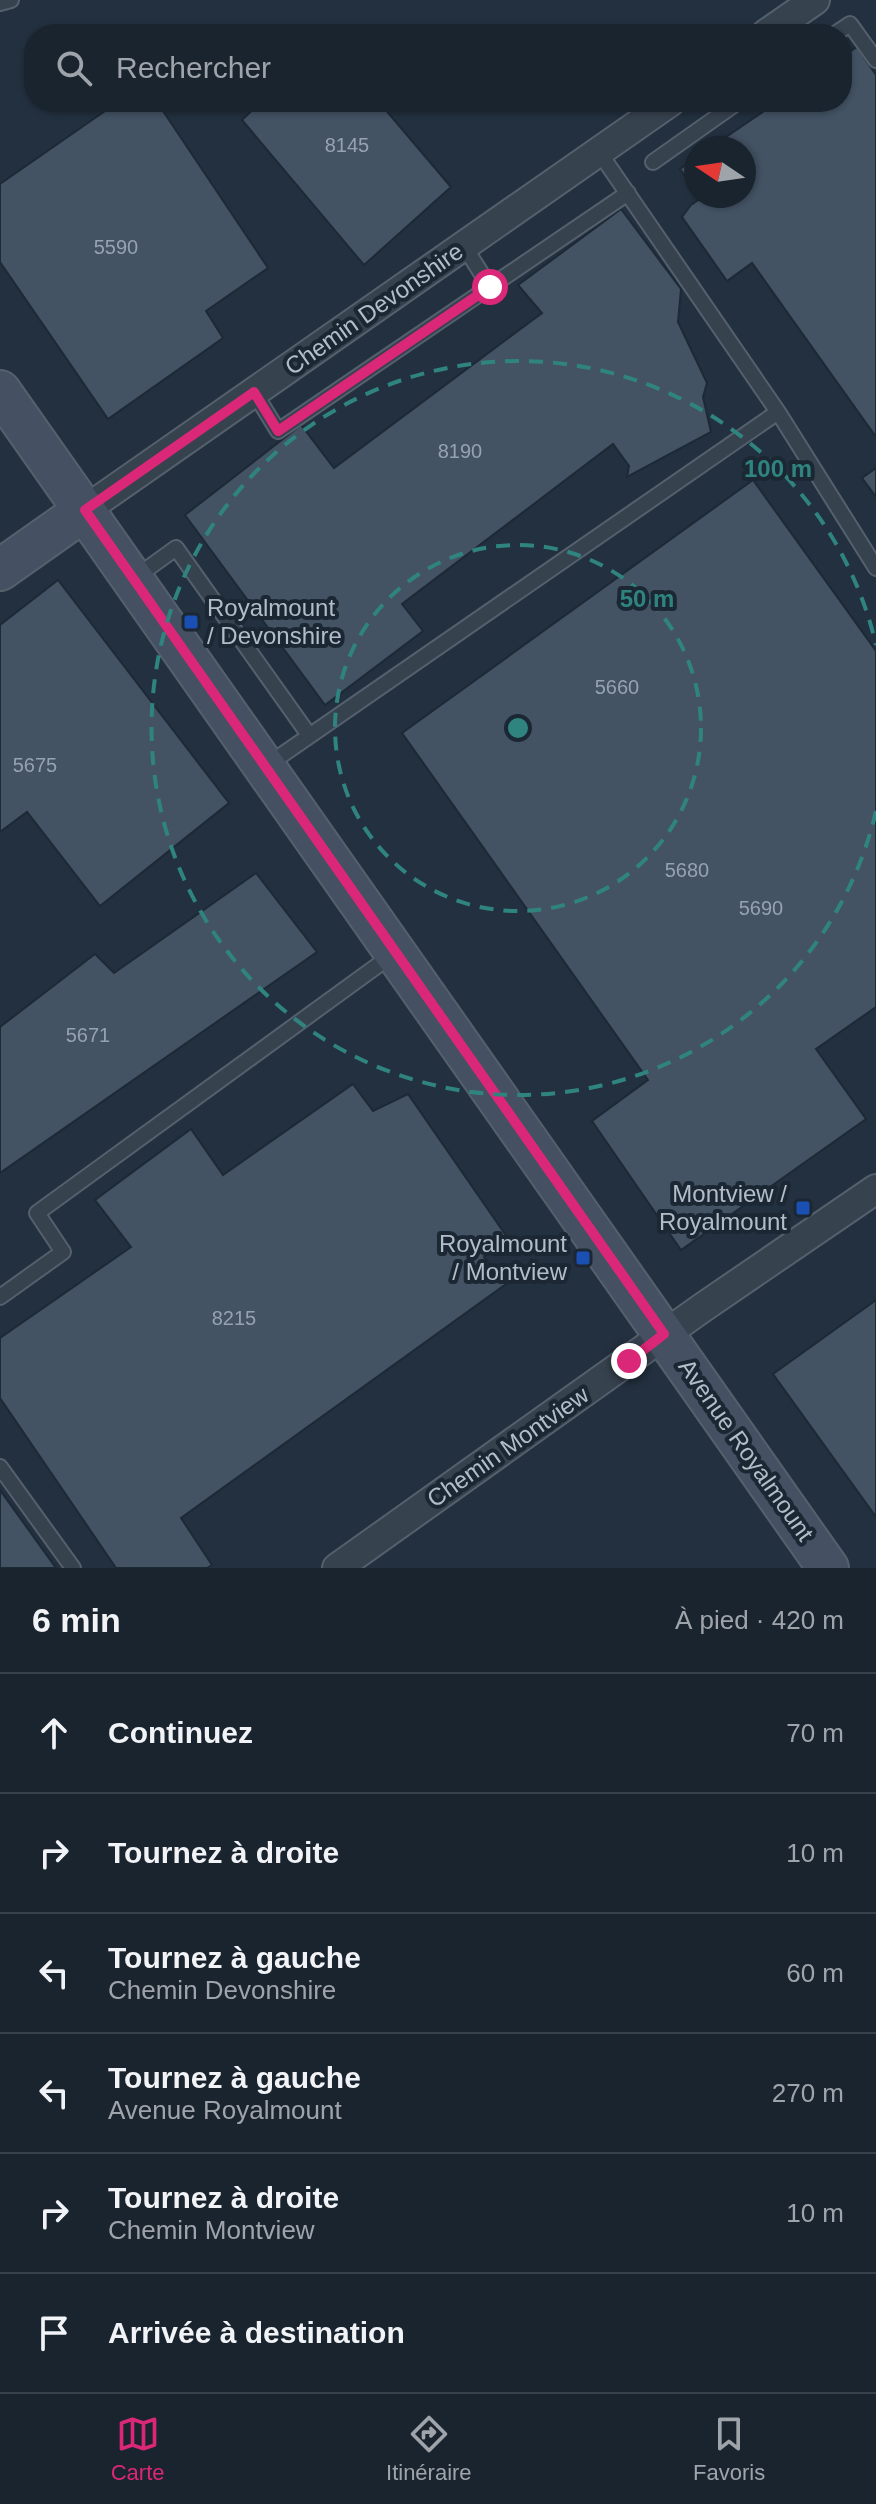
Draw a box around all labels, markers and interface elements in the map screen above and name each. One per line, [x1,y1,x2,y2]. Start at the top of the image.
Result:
search box [24,24,852,112]
icon: search [52,46,96,90]
text: Rechercher [116,51,271,84]
house number: 8145 [325,134,369,156]
north arrow [684,136,756,208]
house number: 5590 [94,236,138,258]
street label: Chemin Devonshire [280,237,468,380]
route start [472,269,508,305]
house number: 8190 [438,440,482,462]
text: 100 m [744,455,812,482]
text: 50 m [620,585,674,612]
place label: Royalmount / Devonshire [207,594,342,649]
marker: Royalmount / Devonshire [182,613,200,631]
house number: 5660 [595,676,639,698]
centre of rings [504,714,532,742]
house number: 5675 [13,754,57,776]
house number: 5680 [665,859,709,881]
house number: 5690 [739,897,783,919]
house number: 5671 [66,1024,110,1046]
place label: Montview / Royalmount [659,1180,787,1235]
marker: Montview / Royalmount [794,1199,812,1217]
place label: Royalmount / Montview [439,1230,568,1285]
marker: Royalmount / Montview [574,1249,592,1267]
house number: 8215 [212,1307,256,1329]
route end [611,1343,647,1379]
street label: Avenue Royalmount [673,1354,820,1546]
street label: Chemin Montview [422,1380,594,1512]
text: 6 min [32,1601,121,1639]
text: À pied · 420 m [675,1605,844,1635]
icon: ahead [32,1711,76,1755]
text: Continuez [108,1716,253,1749]
text: 70 m [786,1718,844,1748]
icon: right [32,1831,76,1875]
text: Tournez à droite [108,1836,339,1869]
text: 10 m [786,1838,844,1868]
text: Tournez à gauche [108,1941,361,1974]
icon: left [32,1951,76,1995]
text: 60 m [786,1958,844,1988]
text: Chemin Devonshire [108,1975,336,2005]
text: Tournez à gauche [108,2061,361,2094]
icon: left [32,2071,76,2115]
text: 270 m [772,2078,844,2108]
text: Avenue Royalmount [108,2095,342,2125]
text: Tournez à droite [108,2181,339,2214]
icon: right [32,2191,76,2235]
text: 10 m [786,2198,844,2228]
text: Chemin Montview [108,2215,315,2245]
icon: arrive [32,2311,76,2355]
text: Arrivée à destination [108,2316,405,2349]
tab: Carte [111,2412,165,2486]
tab: Itinéraire [386,2412,472,2486]
tab: Favoris [693,2412,765,2486]

